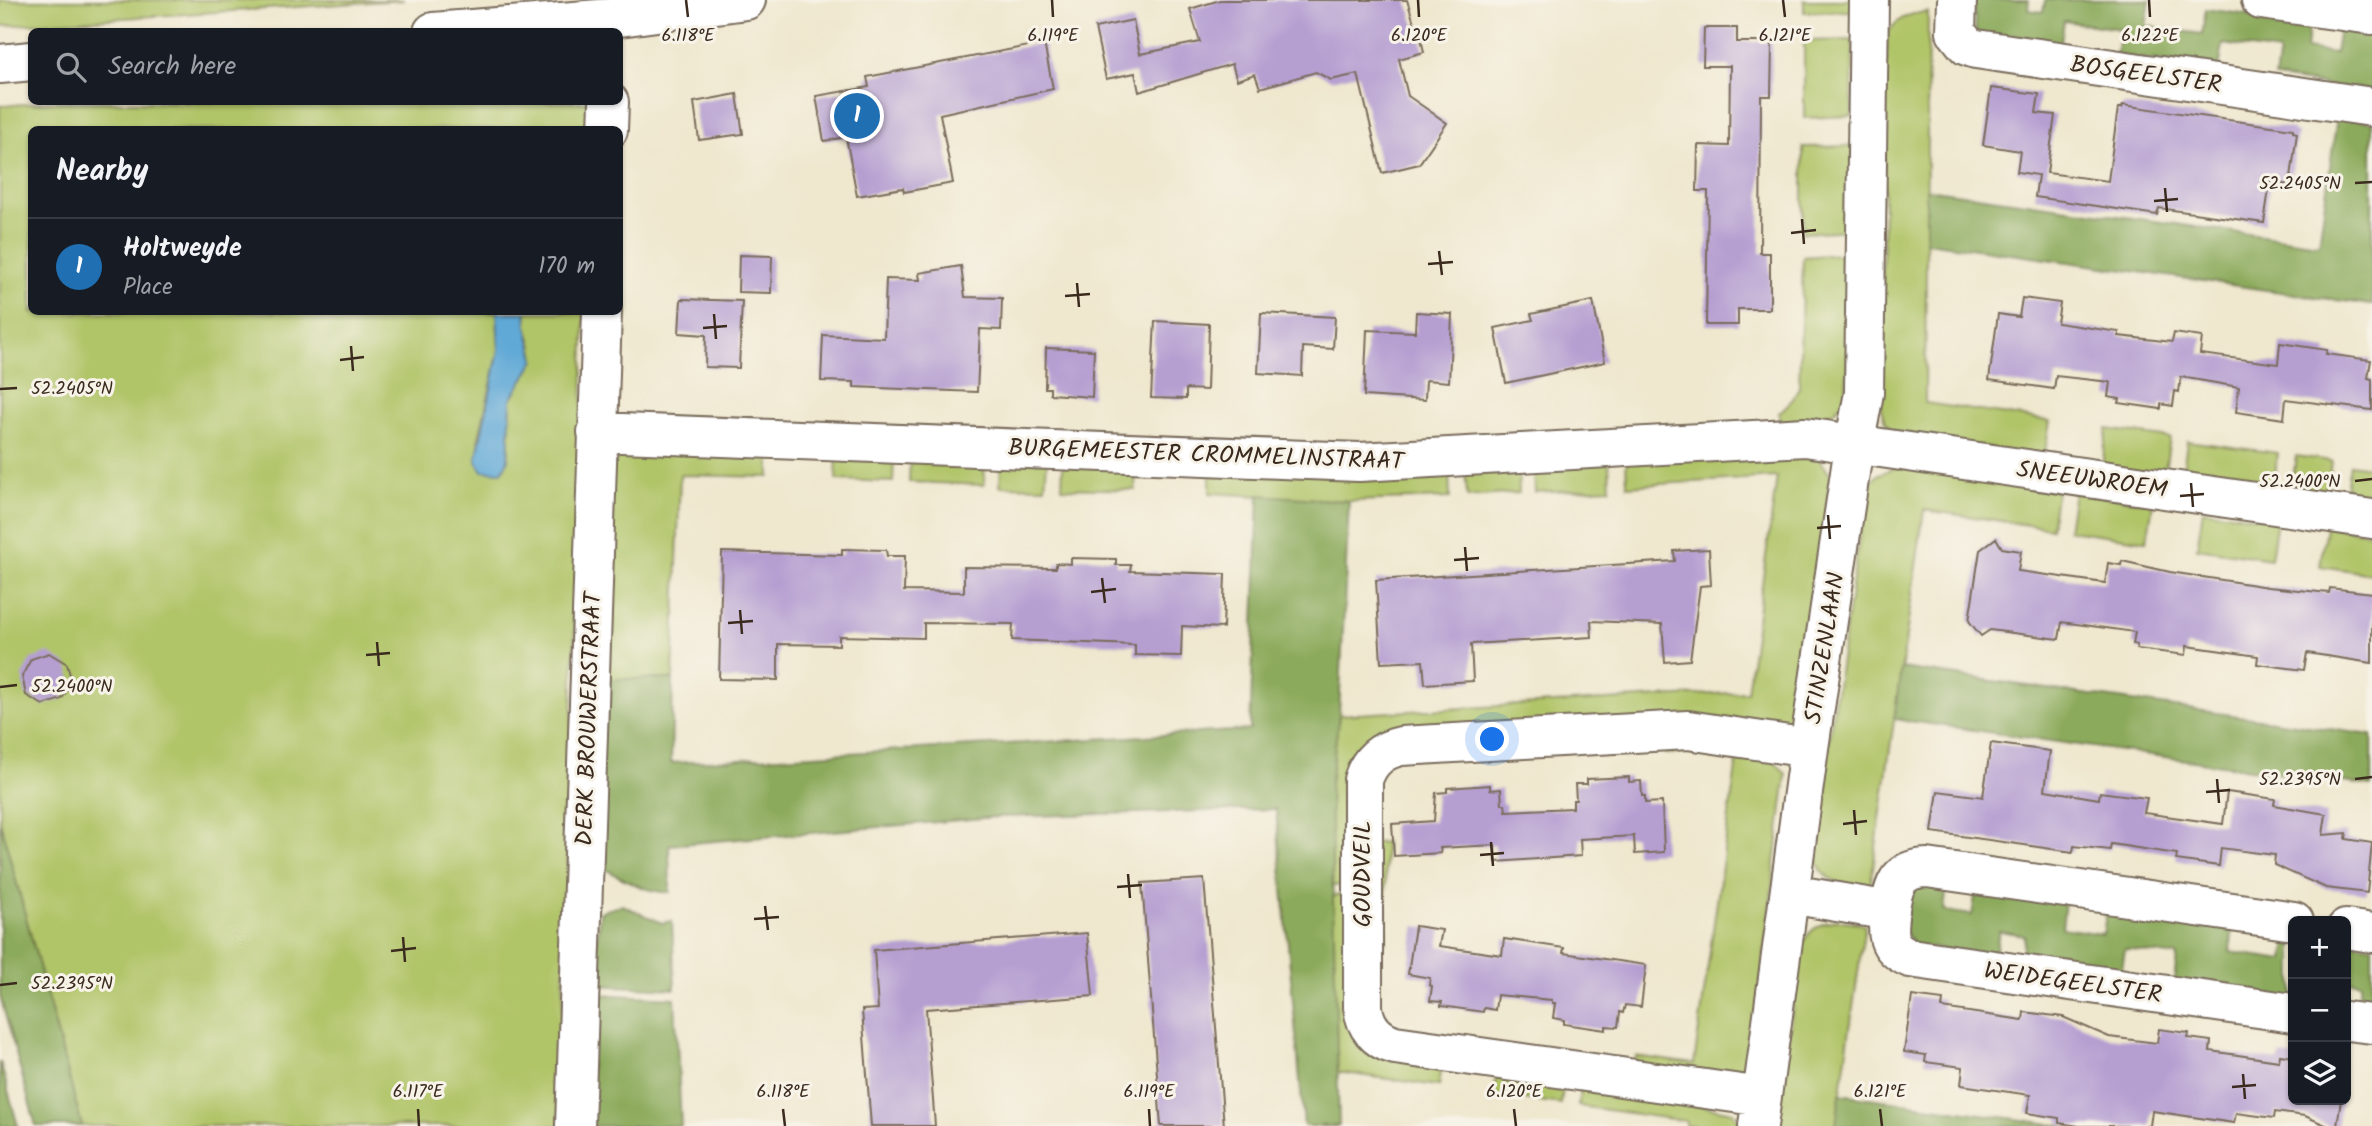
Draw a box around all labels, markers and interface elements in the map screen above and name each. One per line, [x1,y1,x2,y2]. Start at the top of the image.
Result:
text: 6.118°E [661,22,715,51]
text: 6.119°E [1028,22,1079,51]
text: 6.120°E [1391,22,1447,51]
text: 6.121°E [1759,22,1812,51]
text: 6.122°E [2121,22,2179,51]
search box [28,28,623,105]
text: Search here [108,46,236,88]
street label: BOSGEELSTER [2068,46,2224,105]
icon: search [52,48,90,86]
pin: 1 [834,90,880,142]
text: Nearby [56,148,148,196]
text: 52.2405°N [2259,170,2341,199]
text: Holtweyde [123,228,242,270]
text: 1 [76,249,82,285]
text: 170 m [538,249,595,285]
text: Place [123,270,173,306]
text: 52.2405°N [31,375,113,404]
street label: BURGEMEESTER CROMMELINSTRAAT [1007,429,1407,482]
street label: SNEEUWROEM [2014,451,2170,510]
text: 52.2400°N [2259,468,2341,497]
street label: STINZENLAAN [1794,570,1857,727]
street label: DERK BROUWERSTRAAT [566,589,613,847]
text: 52.2400°N [31,673,113,702]
your location [1475,722,1509,756]
text: 52.2395°N [2259,766,2341,795]
street label: GOUDVEIL [1344,821,1383,927]
map controls [2288,916,2351,1105]
button: + [2288,916,2351,979]
street label: WEIDEGEELSTER [1981,952,2164,1015]
text: 52.2395°N [31,970,113,999]
button: − [2288,979,2351,1042]
button: layers [2288,1042,2351,1105]
text: 6.117°E [393,1078,444,1107]
text: 6.118°E [756,1078,810,1107]
text: 6.119°E [1124,1078,1175,1107]
text: 6.120°E [1486,1078,1542,1107]
text: 6.121°E [1854,1078,1907,1107]

